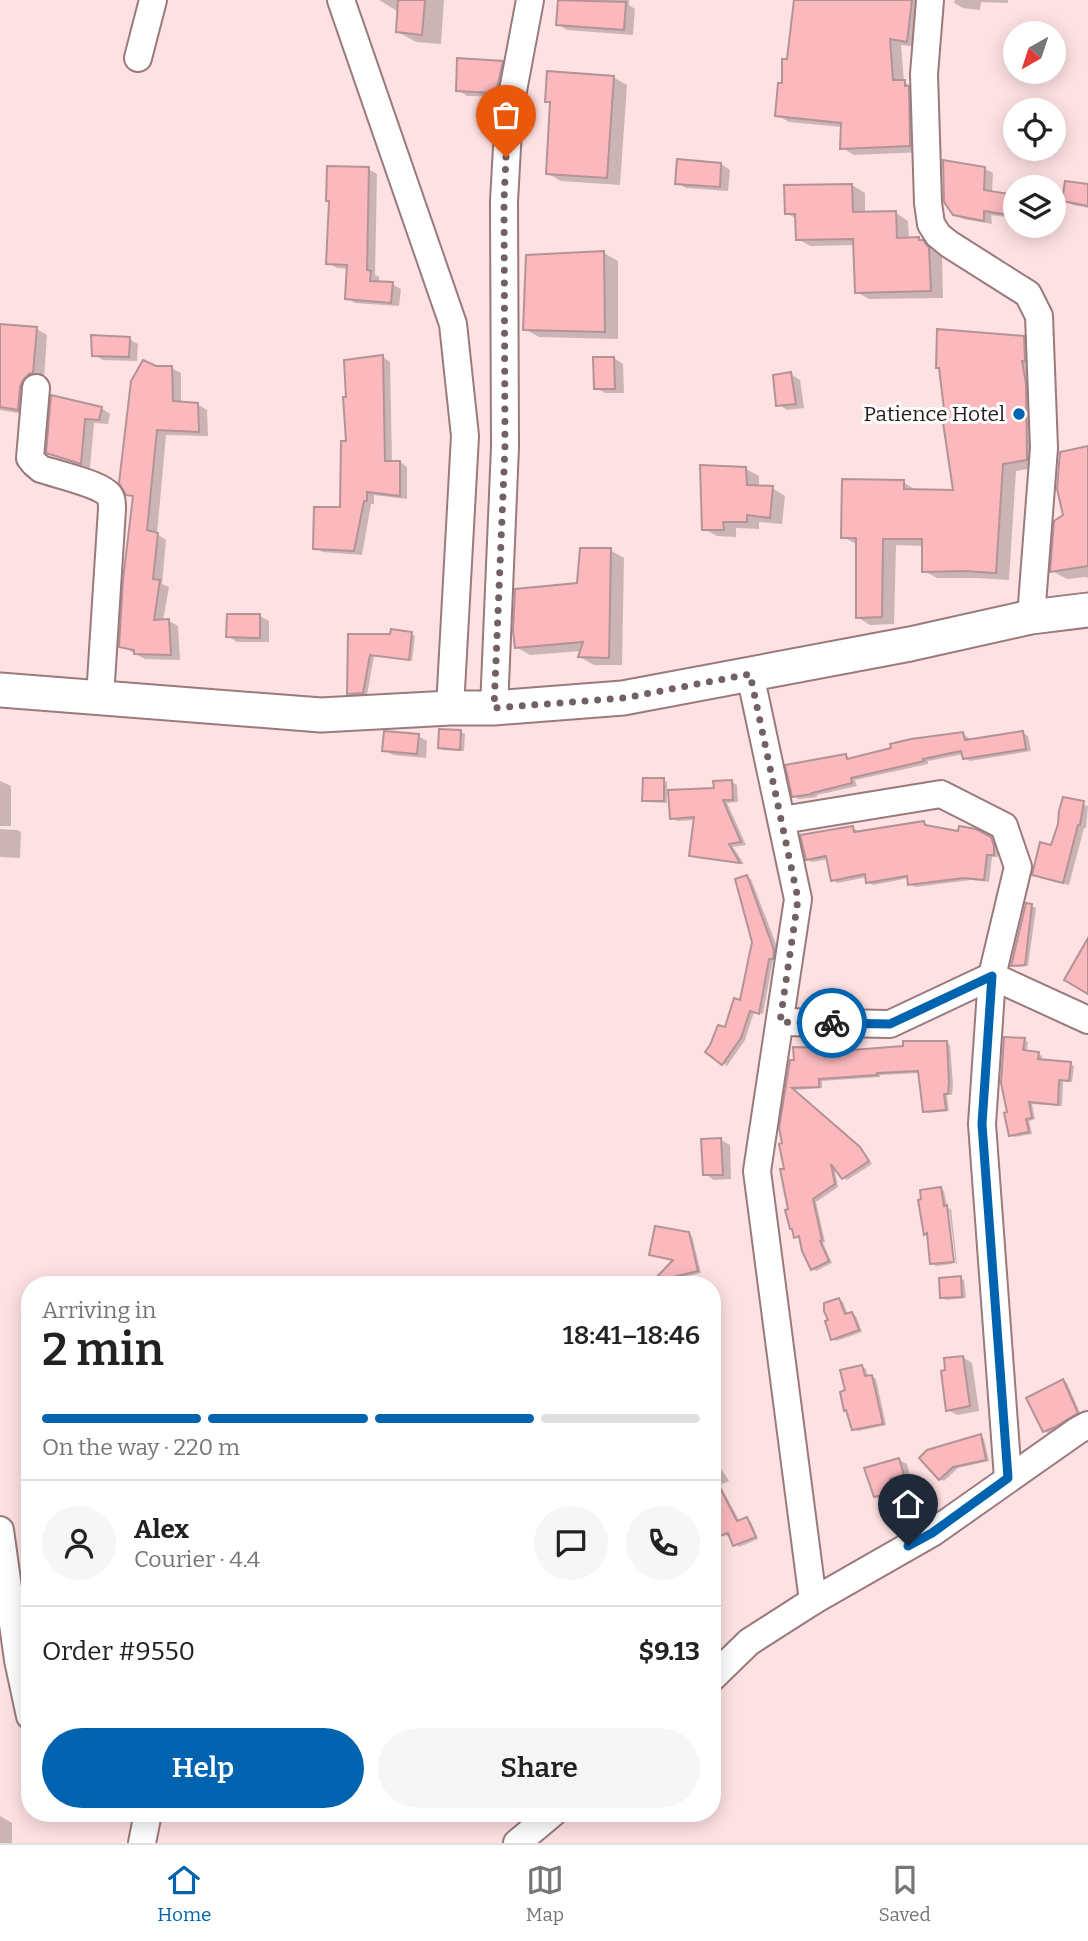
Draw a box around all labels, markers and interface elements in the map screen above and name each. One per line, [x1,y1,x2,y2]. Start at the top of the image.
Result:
north arrow [1003,21,1066,84]
map controls [1003,21,1066,238]
pin [476,85,536,157]
icon: bag [487,96,525,134]
button: locate [1003,98,1066,161]
button: layers [1003,175,1066,238]
place label: Patience Hotel [864,401,1005,427]
marker: Patience Hotel [1011,406,1027,422]
courier [797,988,867,1058]
icon: bike [813,1004,851,1042]
text: Arriving in [42,1296,156,1324]
text: 18:41–18:46 [563,1320,700,1351]
text: 2 min [42,1322,164,1377]
text: On the way · 220 m [42,1433,240,1461]
pin [878,1474,938,1546]
icon: home [889,1485,927,1523]
button: person [42,1506,116,1580]
button: chat [534,1506,608,1580]
button: phone [626,1506,700,1580]
text: Alex [134,1514,189,1545]
text: Courier · 4.4 [134,1545,260,1573]
text: Order #9550 [42,1636,195,1667]
text: $9.13 [638,1636,700,1667]
button: Help [42,1728,364,1808]
button: Share [378,1728,700,1808]
tab: Home [157,1861,211,1926]
tab: Map [526,1861,564,1926]
tab: Saved [879,1861,931,1926]

